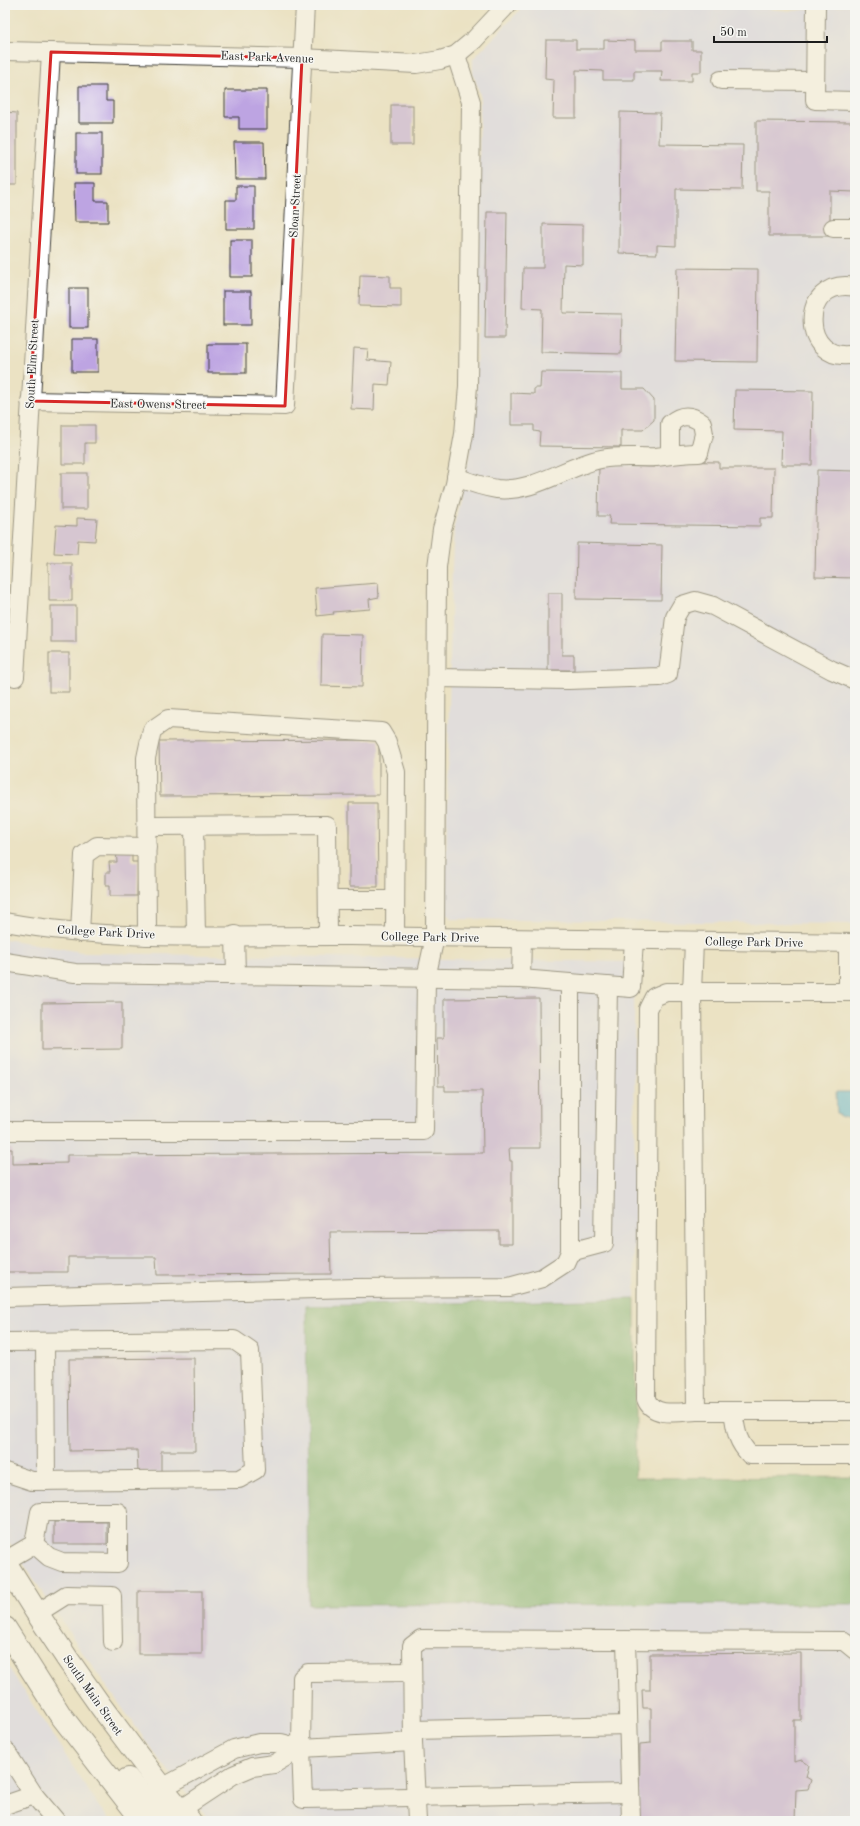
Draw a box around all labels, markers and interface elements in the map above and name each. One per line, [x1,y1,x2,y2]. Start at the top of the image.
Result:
scale bar [714,18,827,44]
text: 50 m [720,26,747,39]
street label: East Park Avenue [220,50,314,66]
street label: Sloan Street [288,174,304,238]
street label: South Elm Street [25,319,41,409]
street label: East Owens Street [110,398,206,412]
street label: College Park Drive [57,924,156,942]
street label: College Park Drive [381,931,480,945]
street label: College Park Drive [705,936,804,950]
street label: South Main Street [60,1653,124,1738]

